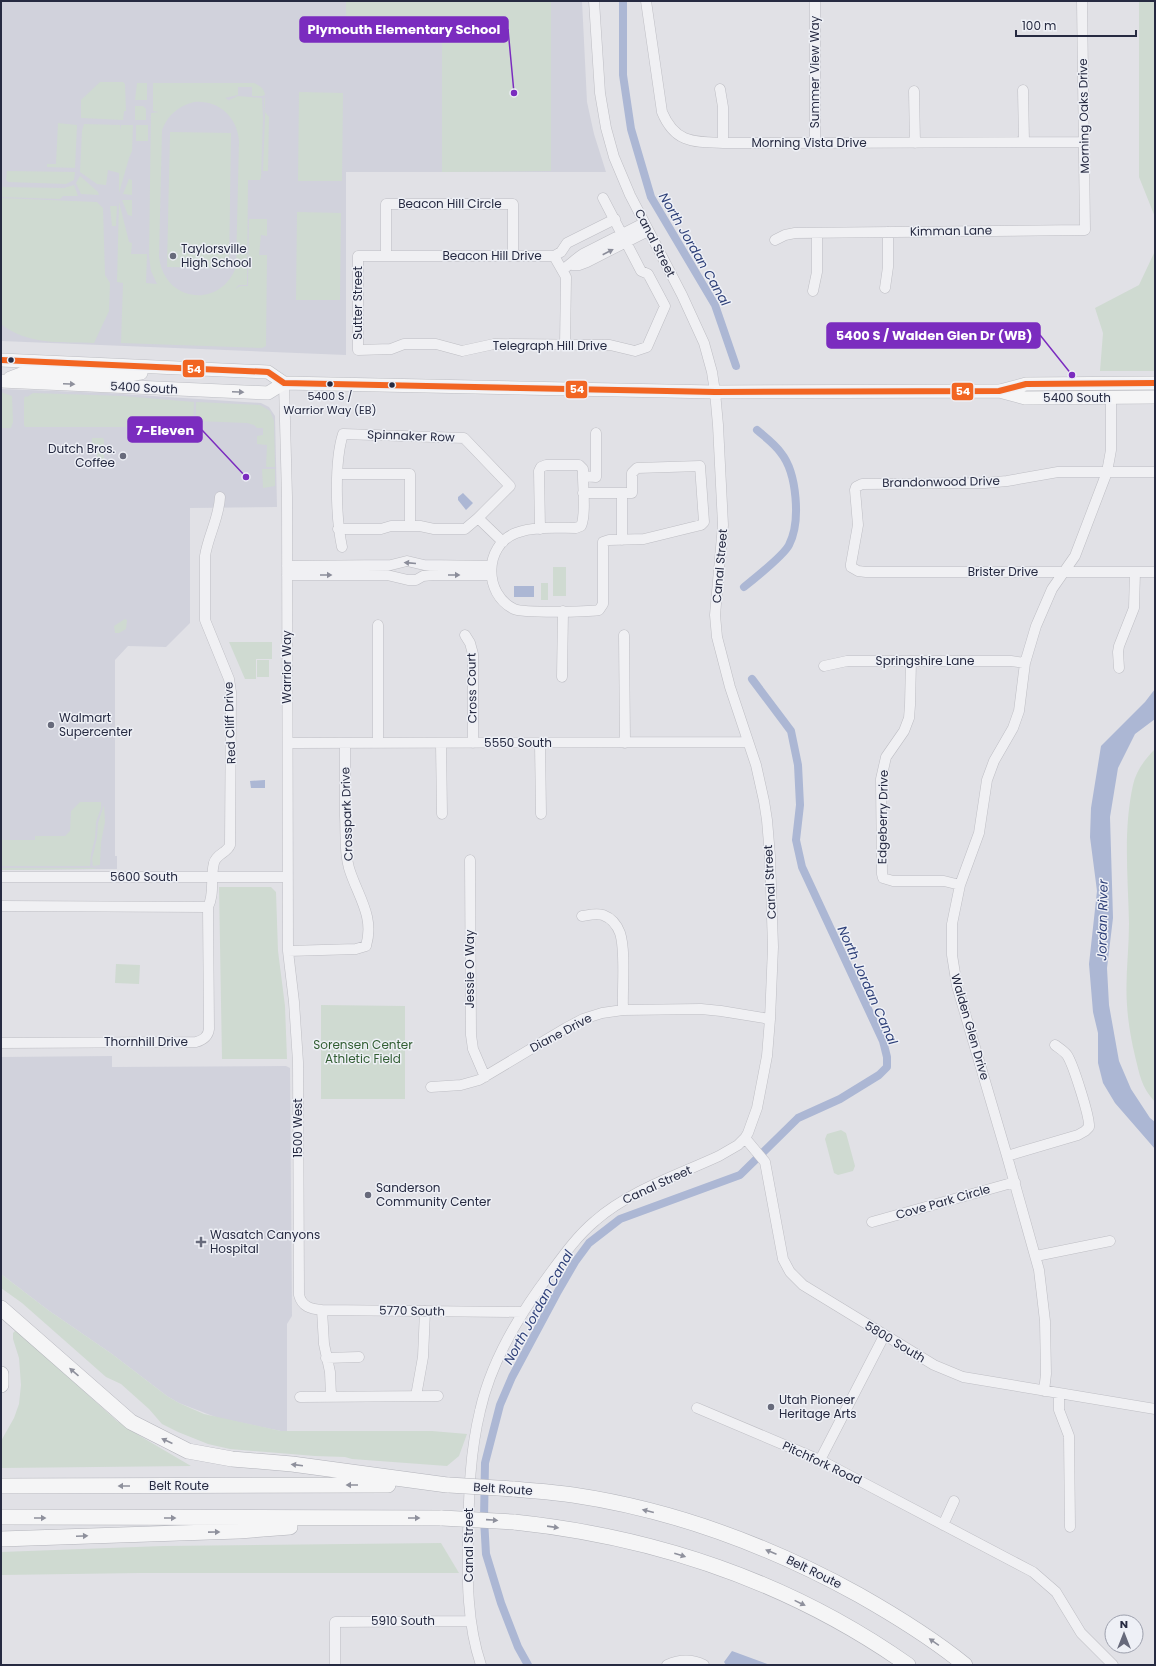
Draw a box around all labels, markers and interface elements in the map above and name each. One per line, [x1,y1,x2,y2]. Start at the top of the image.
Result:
scale bar [1016,12,1136,38]
street label: Summer View Way [806,15,823,128]
callout: Plymouth Elementary School [300,17,508,42]
text: 100 m [1022,17,1056,34]
text: Plymouth Elementary School [308,20,501,39]
street label: Morning Oaks Drive [1074,58,1093,174]
street label: Morning Vista Drive [751,134,867,151]
water label: North Jordan Canal [654,189,735,310]
street label: Beacon Hill Circle [398,195,502,212]
street label: Canal Street [631,206,680,280]
street label: Kimman Lane [910,221,992,240]
place label: Taylorsville High School [181,240,252,271]
street label: Beacon Hill Drive [442,247,542,264]
one-way arrow [602,248,614,255]
marker: Taylorsville High School [168,251,178,261]
street label: Sutter Street [349,266,366,340]
callout: 5400 S / Walden Glen Dr (WB) [827,323,1040,348]
text: 5400 S / Walden Glen Dr (WB) [836,326,1032,345]
street label: Telegraph Hill Drive [493,337,607,354]
unlabelled marker [6,355,16,365]
line badge: 54 [182,359,205,378]
text: 54 [187,361,202,377]
street label: 5400 South [110,377,178,398]
marker: 5400 S / Warrior Way (EB) [325,379,335,389]
one-way arrow [63,380,75,387]
unlabelled marker [387,380,397,390]
line badge: 54 [565,380,588,399]
text: 54 [570,381,585,397]
line badge: 54 [951,382,974,401]
text: 54 [956,383,971,399]
place label: 5400 S / Warrior Way (EB) [284,388,376,418]
one-way arrow [232,389,245,395]
street label: 5400 South [1043,389,1111,406]
callout: 7-Eleven [128,417,202,442]
text: 7-Eleven [136,421,194,440]
street label: Spinnaker Row [367,425,455,446]
place label: Dutch Bros. Coffee [48,440,115,471]
marker: Dutch Bros. Coffee [118,451,128,461]
street label: Brandonwood Drive [882,472,1000,491]
street label: Canal Street [708,528,731,604]
one-way arrow [404,559,417,566]
street label: Brister Drive [968,563,1038,580]
one-way arrow [320,572,333,578]
one-way arrow [448,572,461,578]
street label: Warrior Way [278,630,295,704]
street label: Springshire Lane [876,652,974,669]
street label: Cross Court [462,653,481,723]
street label: Red Cliff Drive [220,682,239,764]
place label: Walmart Supercenter [59,709,133,740]
marker: Walmart Supercenter [46,720,56,730]
street label: 5550 South [484,734,552,751]
street label: Crosspark Drive [336,767,357,861]
street label: Edgeberry Drive [873,770,892,864]
street label: Canal Street [759,844,780,920]
street label: 5600 South [110,868,178,885]
water label: Jordan River [1092,878,1113,961]
water label: North Jordan Canal [833,923,903,1048]
street label: Jessie O Way [461,929,478,1009]
street label: Walden Glen Drive [947,972,994,1082]
street label: Diane Drive [527,1009,595,1056]
street label: Thornhill Drive [104,1033,188,1050]
park label: Sorensen Center Athletic Field [313,1036,413,1067]
street label: 1500 West [289,1098,306,1158]
street label: Canal Street [619,1161,694,1208]
place label: Sanderson Community Center [376,1179,491,1210]
street label: Cove Park Circle [894,1180,992,1223]
marker: Sanderson Community Center [363,1190,373,1200]
place label: Wasatch Canyons Hospital [210,1226,320,1257]
marker: Wasatch Canyons Hospital [195,1236,207,1248]
water label: North Jordan Canal [499,1246,578,1368]
street label: 5770 South [379,1301,445,1320]
street label: 5800 South [862,1317,929,1366]
one-way arrow [69,1367,79,1377]
place label: Utah Pioneer Heritage Arts [779,1391,857,1422]
marker: Utah Pioneer Heritage Arts [766,1402,776,1412]
street label: Pitchfork Road [780,1437,865,1488]
one-way arrow [161,1438,172,1444]
one-way arrow [291,1462,303,1468]
street label: Belt Route [149,1477,209,1494]
street label: Belt Route [473,1478,533,1499]
one-way arrow [345,1482,358,1488]
one-way arrow [117,1483,130,1489]
one-way arrow [642,1507,654,1513]
street label: Canal Street [460,1508,477,1582]
one-way arrow [34,1515,47,1521]
one-way arrow [164,1515,177,1521]
one-way arrow [408,1515,421,1521]
one-way arrow [486,1517,498,1524]
one-way arrow [547,1524,559,1530]
one-way arrow [208,1529,221,1535]
one-way arrow [76,1532,88,1539]
one-way arrow [766,1549,777,1555]
street label: Belt Route [784,1551,845,1592]
one-way arrow [674,1552,686,1558]
one-way arrow [795,1600,806,1606]
street label: 5910 South [371,1612,435,1629]
north arrow [1104,1614,1144,1654]
text: N [1120,1616,1128,1632]
one-way arrow [928,1638,939,1646]

